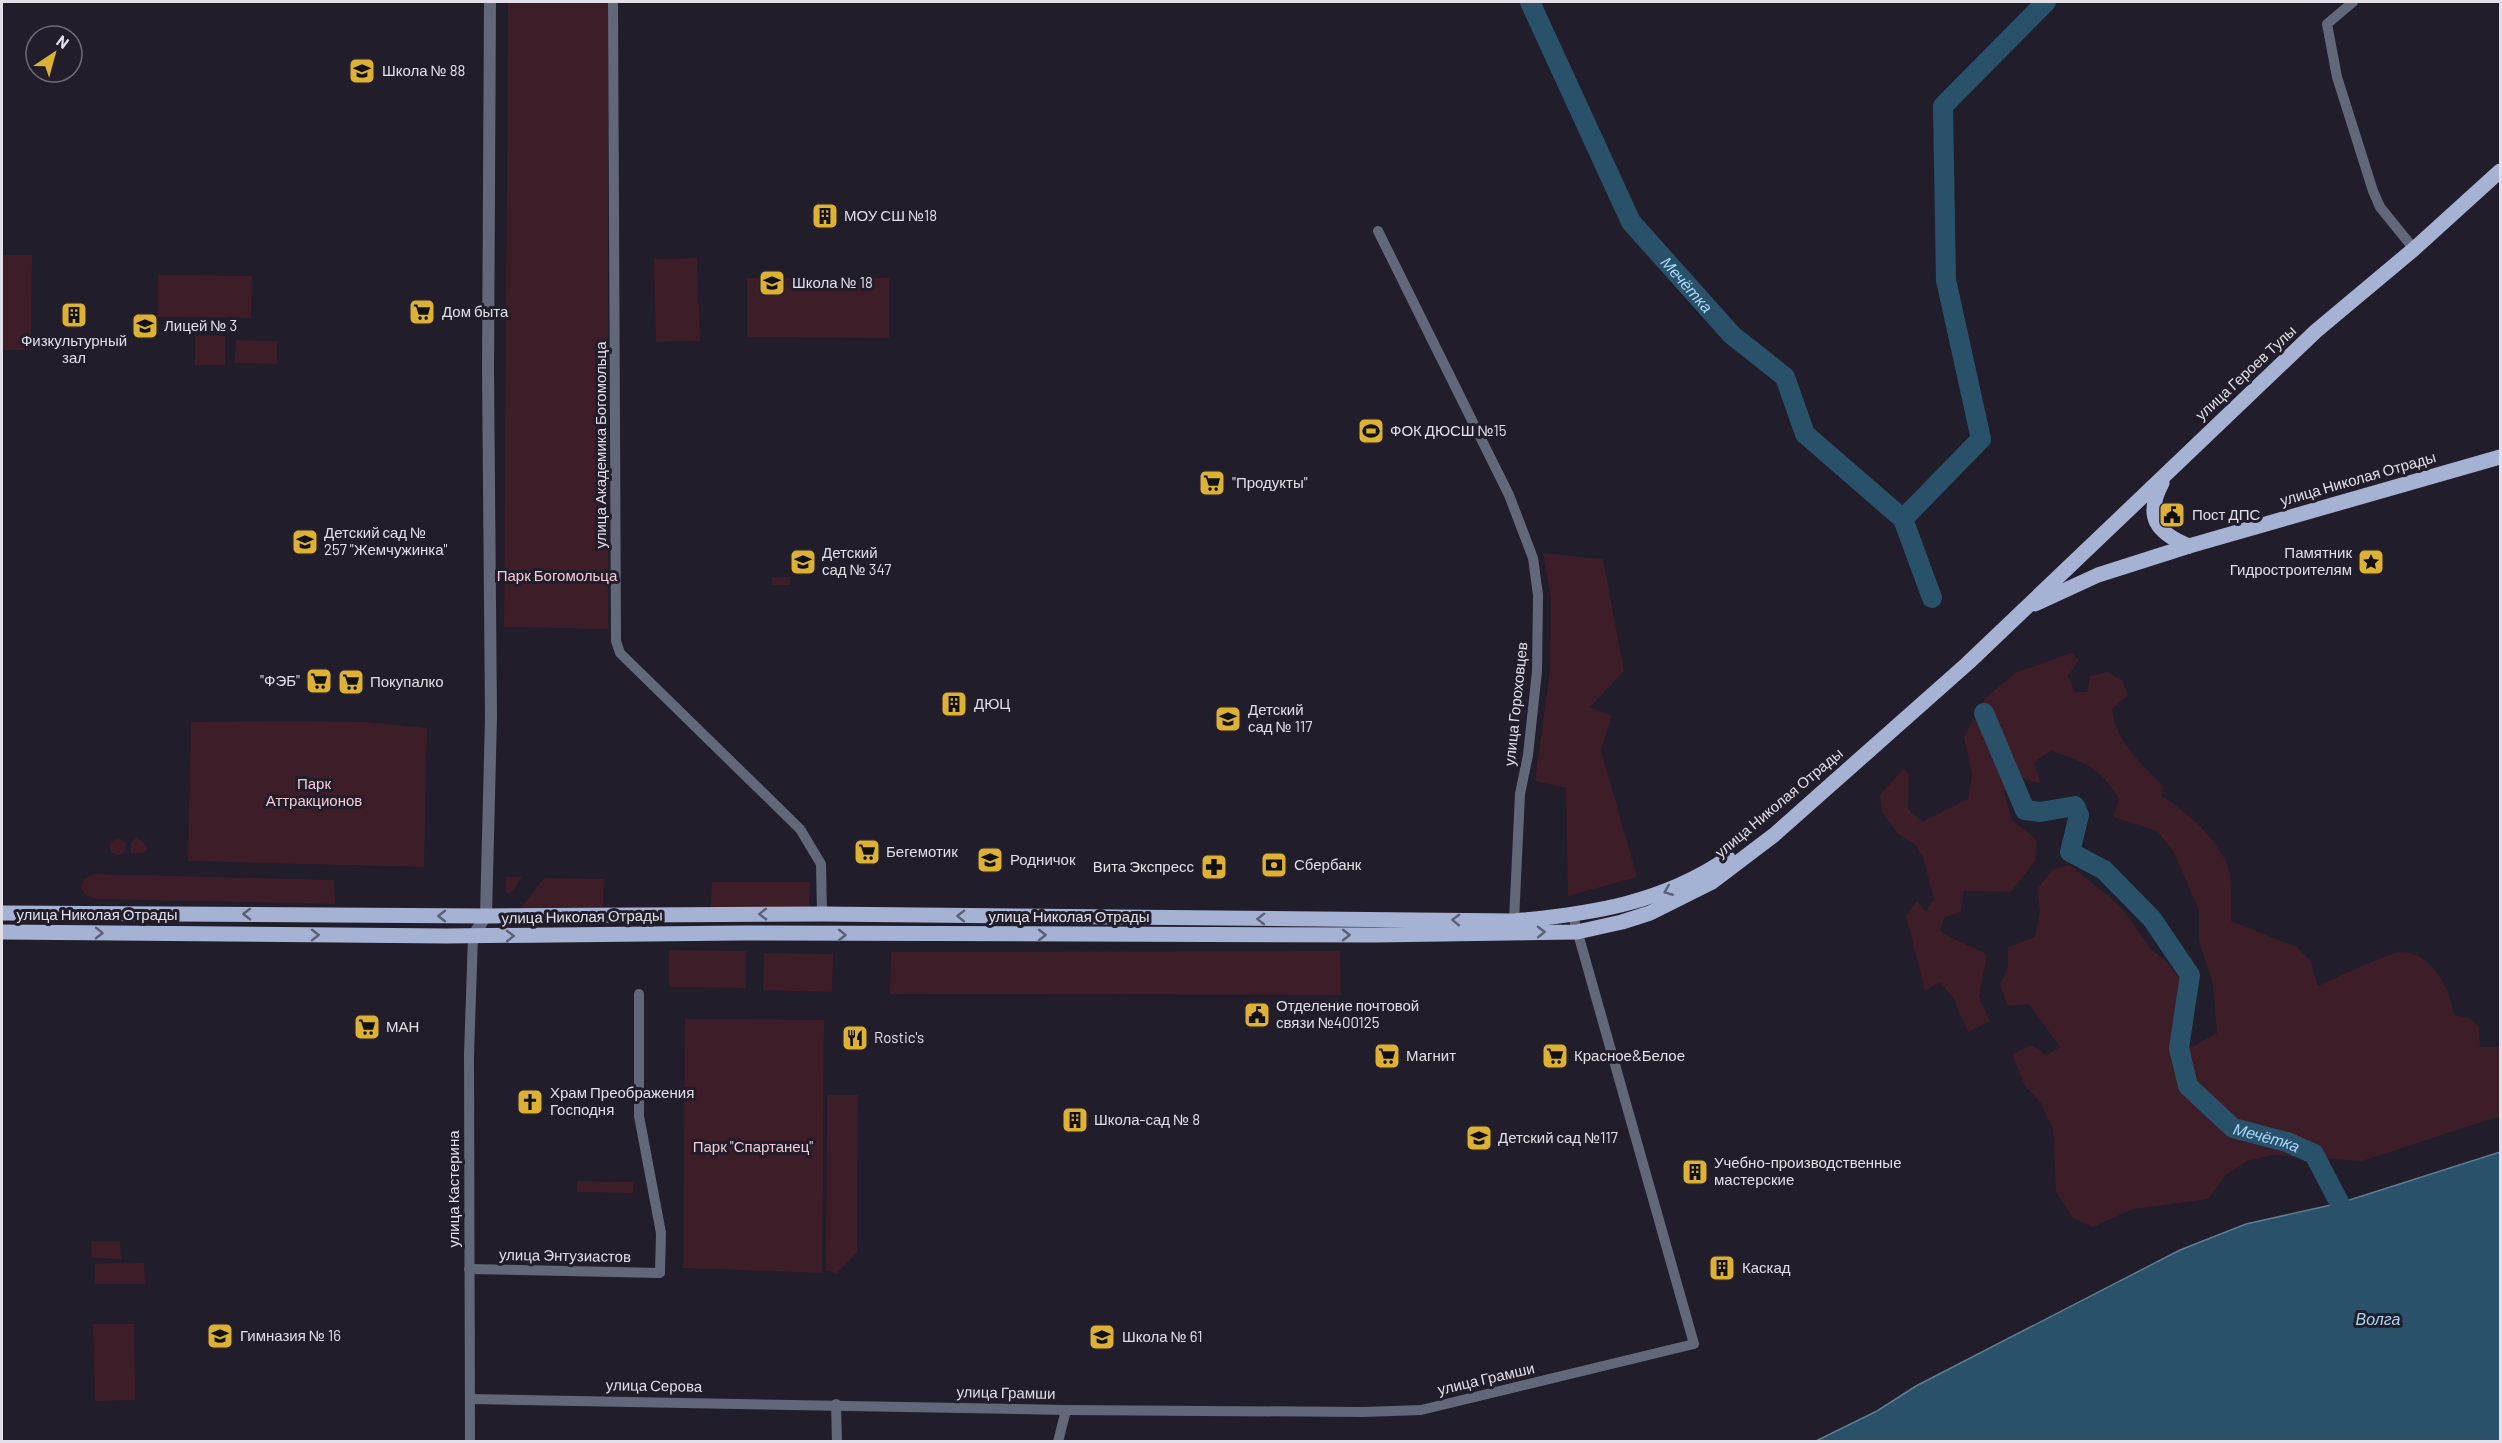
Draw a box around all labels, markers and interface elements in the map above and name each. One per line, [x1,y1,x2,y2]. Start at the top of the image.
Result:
north arrow [24,24,84,84]
text: N [53,31,73,52]
school or university icon: Школа № 88 [347,56,377,86]
place label: Школа № 88 [382,61,465,79]
building icon: МОУ СШ №18 [810,201,840,231]
place label: МОУ СШ №18 [844,206,937,224]
water label: Мечётка [1657,252,1717,316]
school or university icon: Школа № 18 [757,268,787,298]
place label: Школа № 18 [792,273,873,291]
supermarket icon: Дом быта [407,297,437,327]
building icon: Физкультурный зал [59,300,89,330]
place label: Дом быта [442,302,509,320]
school or university icon: Лицей № 3 [130,311,160,341]
place label: Лицей № 3 [164,316,237,334]
street label: улица Героев Тулы [2191,321,2299,423]
place label: Физкультурный зал [21,331,127,366]
street label: улица Академика Богомольца [591,341,609,549]
sports icon: ФОК ДЮСШ №15 [1356,416,1386,446]
place label: ФОК ДЮСШ №15 [1390,421,1507,439]
street label: улица Николая Отрады [2278,447,2438,509]
supermarket icon: "Продукты" [1197,468,1227,498]
place label: "Продукты" [1232,473,1308,491]
public building icon: Пост ДПС [2157,500,2187,530]
place label: Пост ДПС [2192,505,2260,523]
place label: Детский сад № 257 "Жемчужинка" [324,523,448,558]
school or university icon: Детский сад № 257 "Жемчужинка" [290,527,320,557]
place label: Детский сад № 347 [822,543,891,578]
place label: Памятник Гидростроителям [2230,543,2352,578]
school or university icon: Детский сад № 347 [788,547,818,577]
place icon: Памятник Гидростроителям [2356,547,2386,577]
park label: Парк Богомольца [497,566,618,584]
street label: улица Гороховцев [1500,641,1530,767]
supermarket icon: "ФЭБ" [304,666,334,696]
supermarket icon: Покупалко [336,667,366,697]
place label: "ФЭБ" [260,671,300,689]
place label: Покупалко [370,672,444,690]
building icon: ДЮЦ [939,689,969,719]
place label: ДЮЦ [974,694,1010,712]
place label: Детский сад № 117 [1248,700,1312,735]
school or university icon: Детский сад № 117 [1213,704,1243,734]
street label: улица Николая Отрады [1711,744,1846,861]
park label: Парк Аттракционов [266,774,362,809]
supermarket icon: Бегемотик [852,837,882,867]
place label: Бегемотик [886,842,958,860]
school or university icon: Родничок [975,845,1005,875]
place label: Родничок [1010,850,1076,868]
bank icon: Сбербанк [1259,850,1289,880]
pharmacy icon: Вита Экспресс [1199,852,1229,882]
place label: Сбербанк [1294,855,1362,873]
place label: Вита Экспресс [1093,857,1194,875]
one-way arrow [1664,884,1675,896]
street label: улица Николая Отрады [16,905,178,923]
street label: улица Николая Отрады [501,906,663,926]
street label: улица Николая Отрады [988,907,1150,925]
one-way arrow [243,908,252,921]
one-way arrow [759,908,768,921]
one-way arrow [438,909,447,922]
one-way arrow [956,910,965,922]
one-way arrow [1256,913,1265,925]
one-way arrow [1451,914,1460,927]
one-way arrow [1536,926,1545,938]
one-way arrow [94,927,103,939]
one-way arrow [837,928,846,941]
one-way arrow [310,929,319,941]
one-way arrow [1038,929,1047,941]
one-way arrow [1341,929,1350,941]
one-way arrow [505,930,514,942]
place label: Отделение почтовой связи №400125 [1276,996,1419,1031]
public building icon: Отделение почтовой связи №400125 [1242,1000,1272,1030]
supermarket icon: МАН [352,1012,382,1042]
place label: МАН [386,1017,419,1035]
restaurant icon: Rostic's [840,1023,870,1053]
place label: Rostic's [874,1028,924,1046]
supermarket icon: Магнит [1372,1041,1402,1071]
supermarket icon: Красное&Белое [1540,1041,1570,1071]
place label: Магнит [1406,1046,1456,1064]
place label: Красное&Белое [1574,1046,1685,1064]
place label: Храм Преображения Господня [550,1083,694,1118]
church icon: Храм Преображения Господня [515,1087,545,1117]
building icon: Школа-сад № 8 [1060,1105,1090,1135]
place label: Школа-сад № 8 [1094,1110,1200,1128]
water label: Мечётка [2232,1119,2303,1156]
school or university icon: Детский сад №117 [1464,1123,1494,1153]
place label: Детский сад №117 [1498,1128,1618,1146]
street label: улица Кастерина [444,1130,462,1248]
park label: Парк "Спартанец" [693,1137,813,1155]
place label: Учебно-производственные мастерские [1714,1153,1901,1188]
building icon: Учебно-производственные мастерские [1680,1157,1710,1187]
street label: улица Энтузиастов [499,1245,631,1265]
building icon: Каскад [1707,1253,1737,1283]
place label: Каскад [1742,1258,1791,1276]
water label: Волга [2356,1309,2401,1328]
school or university icon: Гимназия № 16 [205,1321,235,1351]
school or university icon: Школа № 61 [1087,1322,1117,1352]
place label: Гимназия № 16 [240,1326,341,1344]
place label: Школа № 61 [1122,1327,1202,1345]
street label: улица Грамши [1436,1358,1536,1398]
street label: улица Серова [606,1375,703,1395]
street label: улица Грамши [956,1382,1056,1402]

